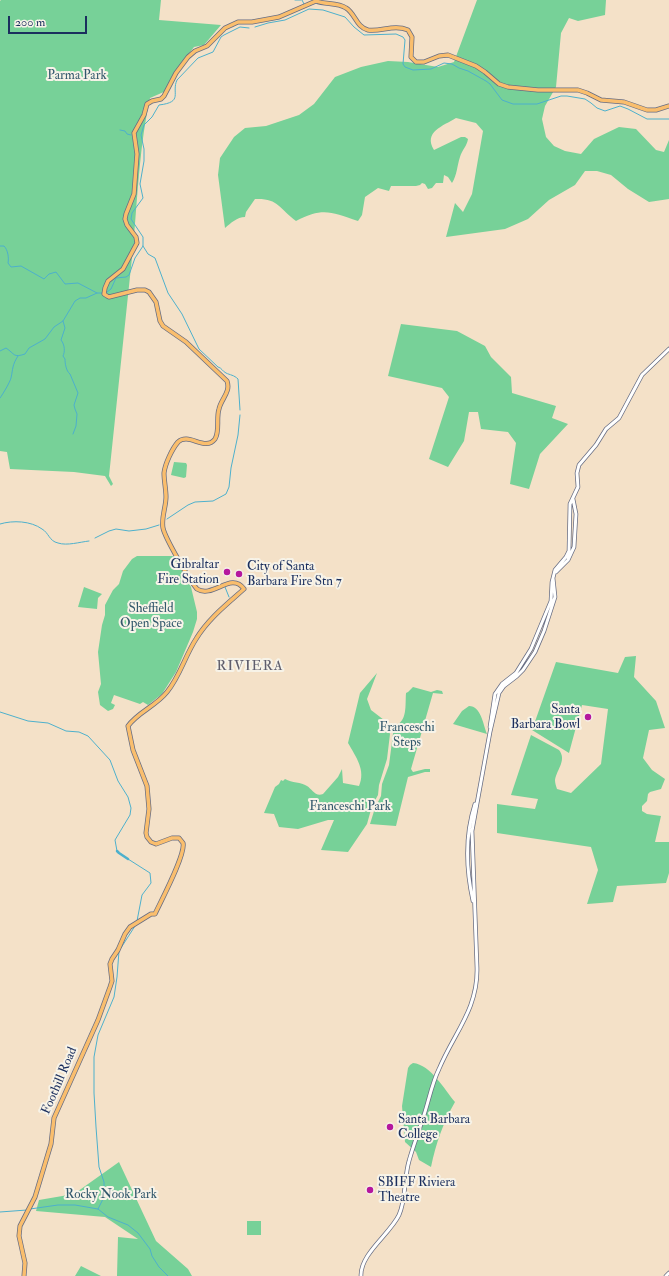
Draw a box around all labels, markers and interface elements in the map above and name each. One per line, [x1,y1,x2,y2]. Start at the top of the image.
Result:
scale bar [10,8,89,34]
text: 200 m [15,15,45,30]
park label: Parma Park [47,68,107,84]
place label: Gibraltar Fire Station [157,557,219,588]
place label: City of Santa Barbara Fire Stn 7 [247,559,342,590]
marker: Gibraltar Fire Station [222,567,232,577]
marker: City of Santa Barbara Fire Stn 7 [234,569,244,579]
park label: Sheffield Open Space [120,601,182,632]
district label: RIVIERA [216,659,284,675]
place label: Santa Barbara Bowl [511,702,580,733]
marker: Santa Barbara Bowl [583,712,593,722]
park label: Franceschi Steps [379,720,435,751]
park label: Franceschi Park [309,799,391,815]
street label: Foothill Road [39,1045,81,1117]
place label: Santa Barbara College [398,1112,470,1143]
marker: Santa Barbara College [385,1122,395,1132]
place label: SBIFF Riviera Theatre [378,1175,455,1206]
marker: SBIFF Riviera Theatre [365,1185,375,1195]
park label: Rocky Nook Park [65,1187,157,1203]

